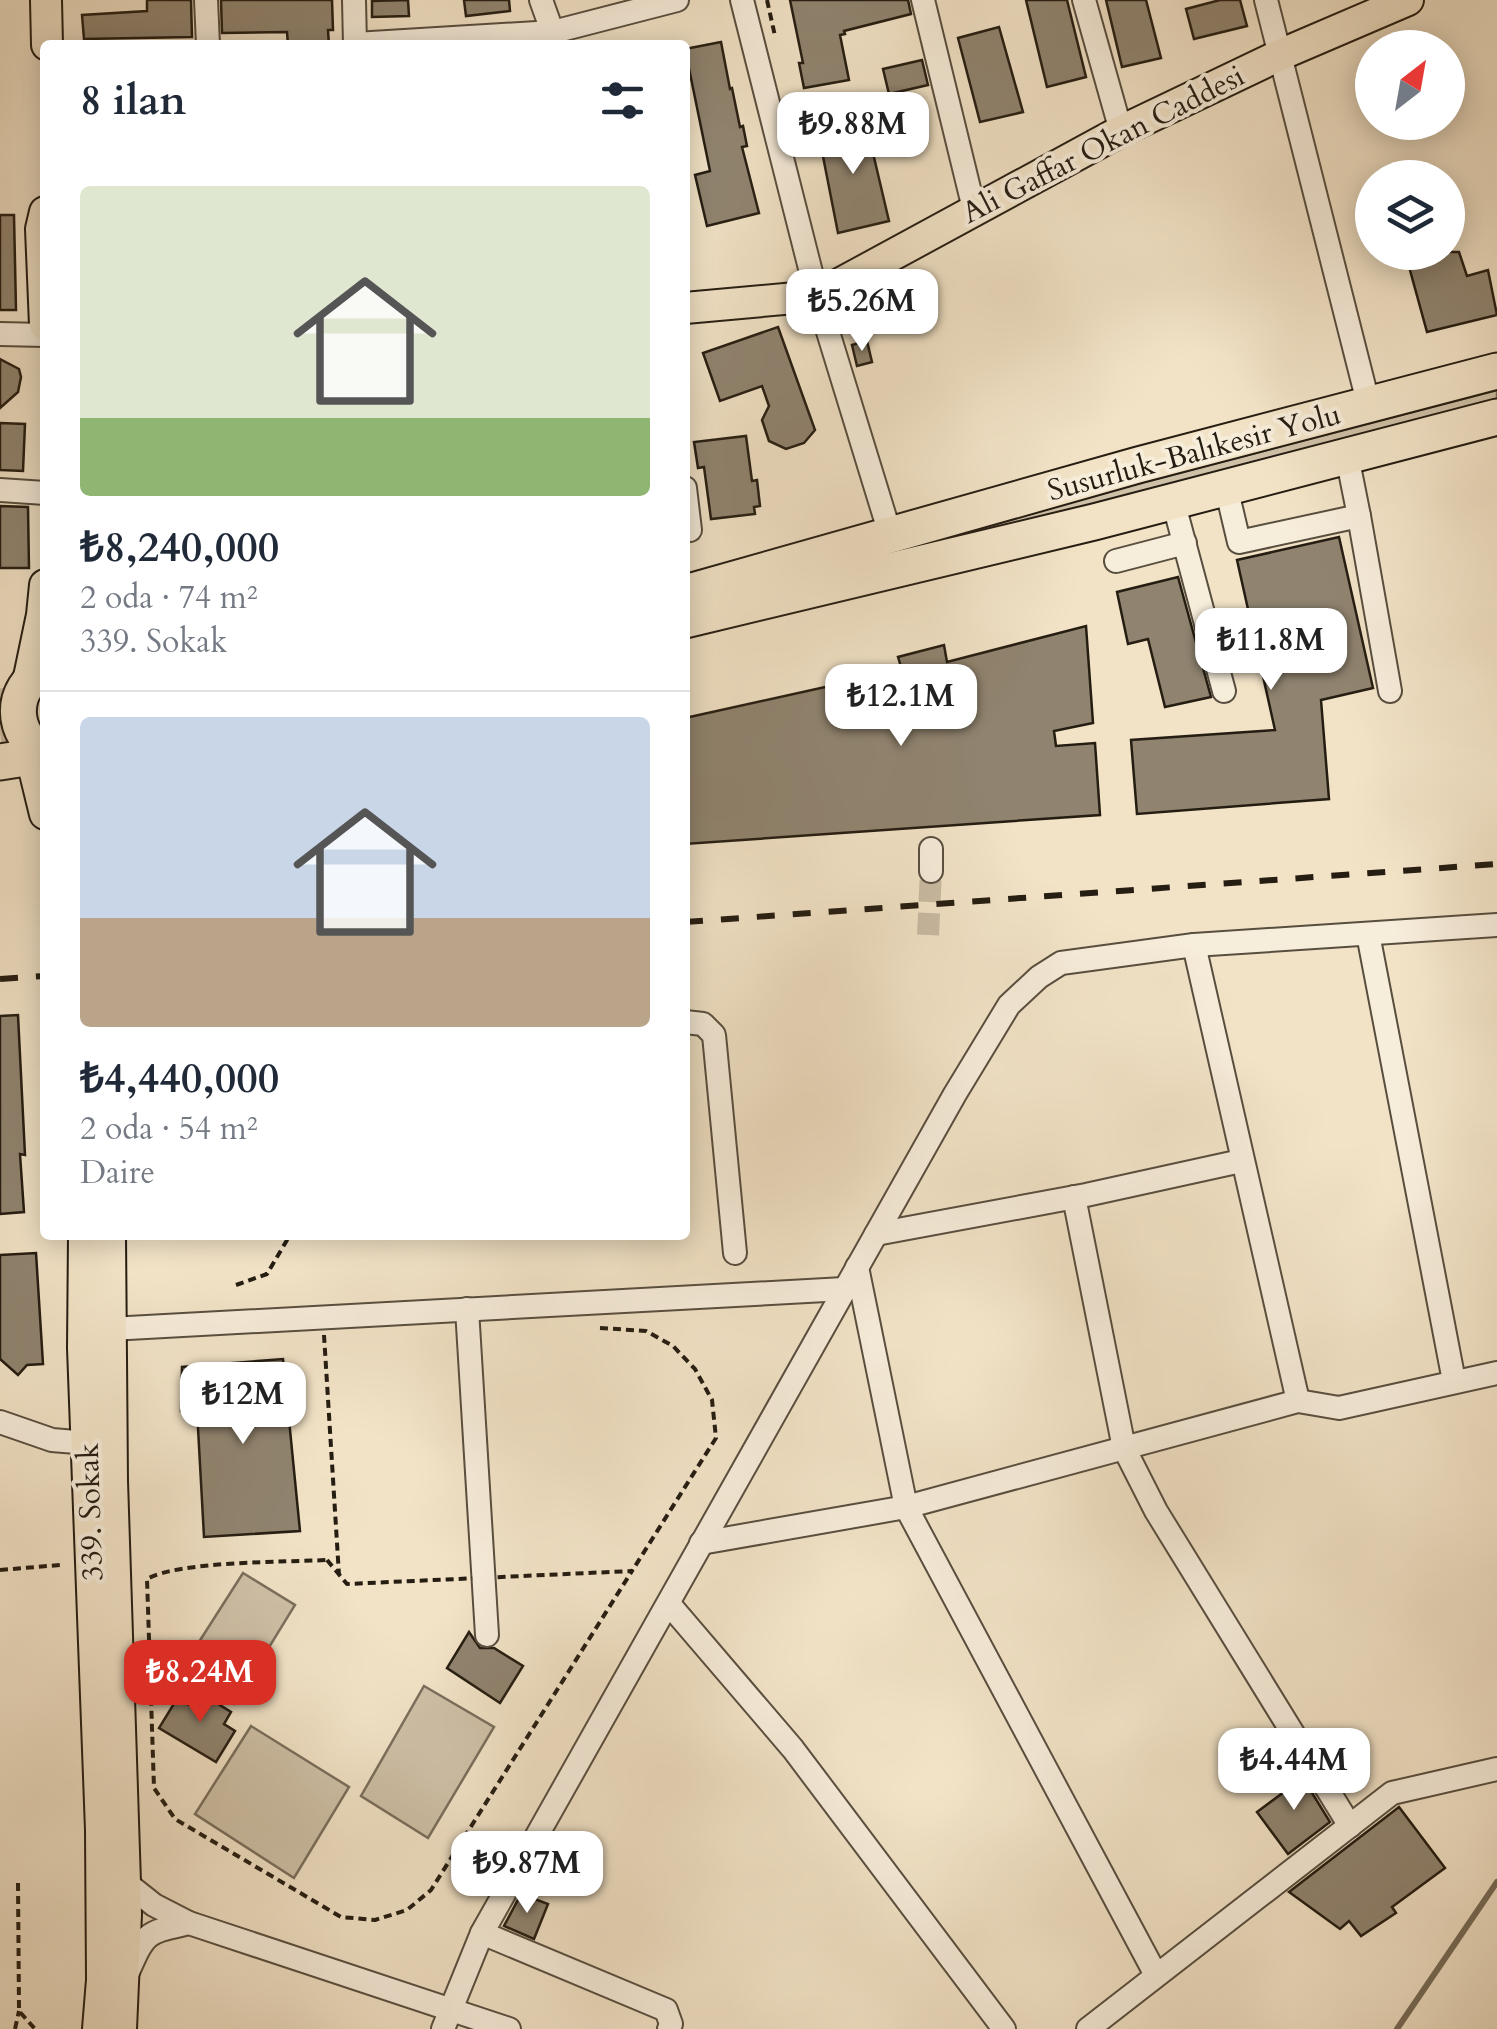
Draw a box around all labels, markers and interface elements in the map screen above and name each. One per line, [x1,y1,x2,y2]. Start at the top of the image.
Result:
north arrow [1355,30,1465,140]
map controls [1355,30,1465,270]
street label: Ali Gaffar Okan Caddesi [955,55,1252,234]
text: 8 ilan [80,72,186,129]
icon: filters [595,73,650,128]
pin: ₺9.88M [772,92,934,177]
text: ₺9.88M [799,102,907,146]
button: layers [1355,160,1465,270]
icon: home [275,251,455,431]
pin: ₺5.26M [781,269,943,354]
text: ₺5.26M [808,279,916,323]
street label: Susurluk-Balıkesir Yolu [1043,394,1345,511]
text: ₺8,240,000 [80,519,279,576]
text: 2 oda · 74 m² [80,576,258,620]
pin: ₺11.8M [1190,608,1352,693]
text: ₺11.8M [1217,618,1325,662]
text: 339. Sokak [80,620,227,664]
pin: ₺12.1M [820,664,982,749]
text: ₺12.1M [847,674,955,718]
icon: home [275,782,455,962]
text: ₺4,440,000 [80,1050,279,1107]
text: 2 oda · 54 m² [80,1107,258,1151]
text: Daire [80,1151,155,1195]
pin: ₺12M [184,1362,302,1447]
text: ₺12M [202,1372,284,1416]
street label: 339. Sokak [68,1442,113,1582]
pin: ₺8.24M [119,1640,281,1725]
text: ₺8.24M [146,1650,254,1694]
pin: ₺4.44M [1213,1728,1375,1813]
text: ₺4.44M [1240,1738,1348,1782]
pin: ₺9.87M [446,1831,608,1916]
text: ₺9.87M [473,1841,581,1885]

